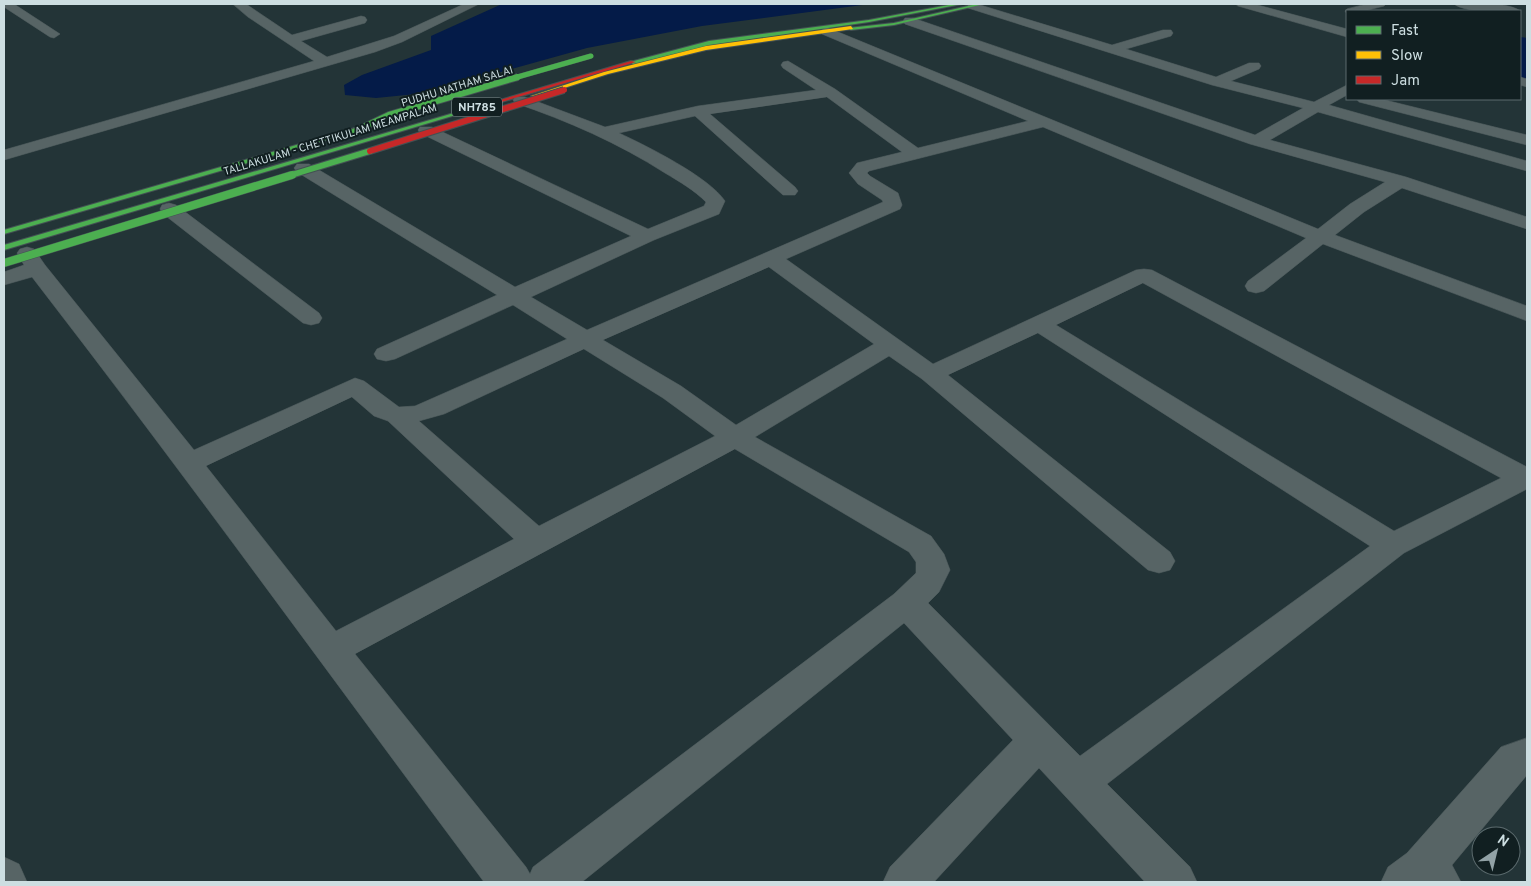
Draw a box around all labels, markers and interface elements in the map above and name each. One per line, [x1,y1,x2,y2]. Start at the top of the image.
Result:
legend [1346,10,1521,100]
text: Fast [1391,22,1419,41]
text: Slow [1391,47,1423,66]
street label: PUDHU NATHAM SALAI [400,63,515,111]
text: Jam [1391,72,1420,91]
road number: NH785 [452,98,502,116]
street label: TALLAKULAM - CHETTIKULAM MEAMPALAM [222,101,439,179]
north arrow [1471,826,1521,876]
text: N [1494,832,1512,851]

